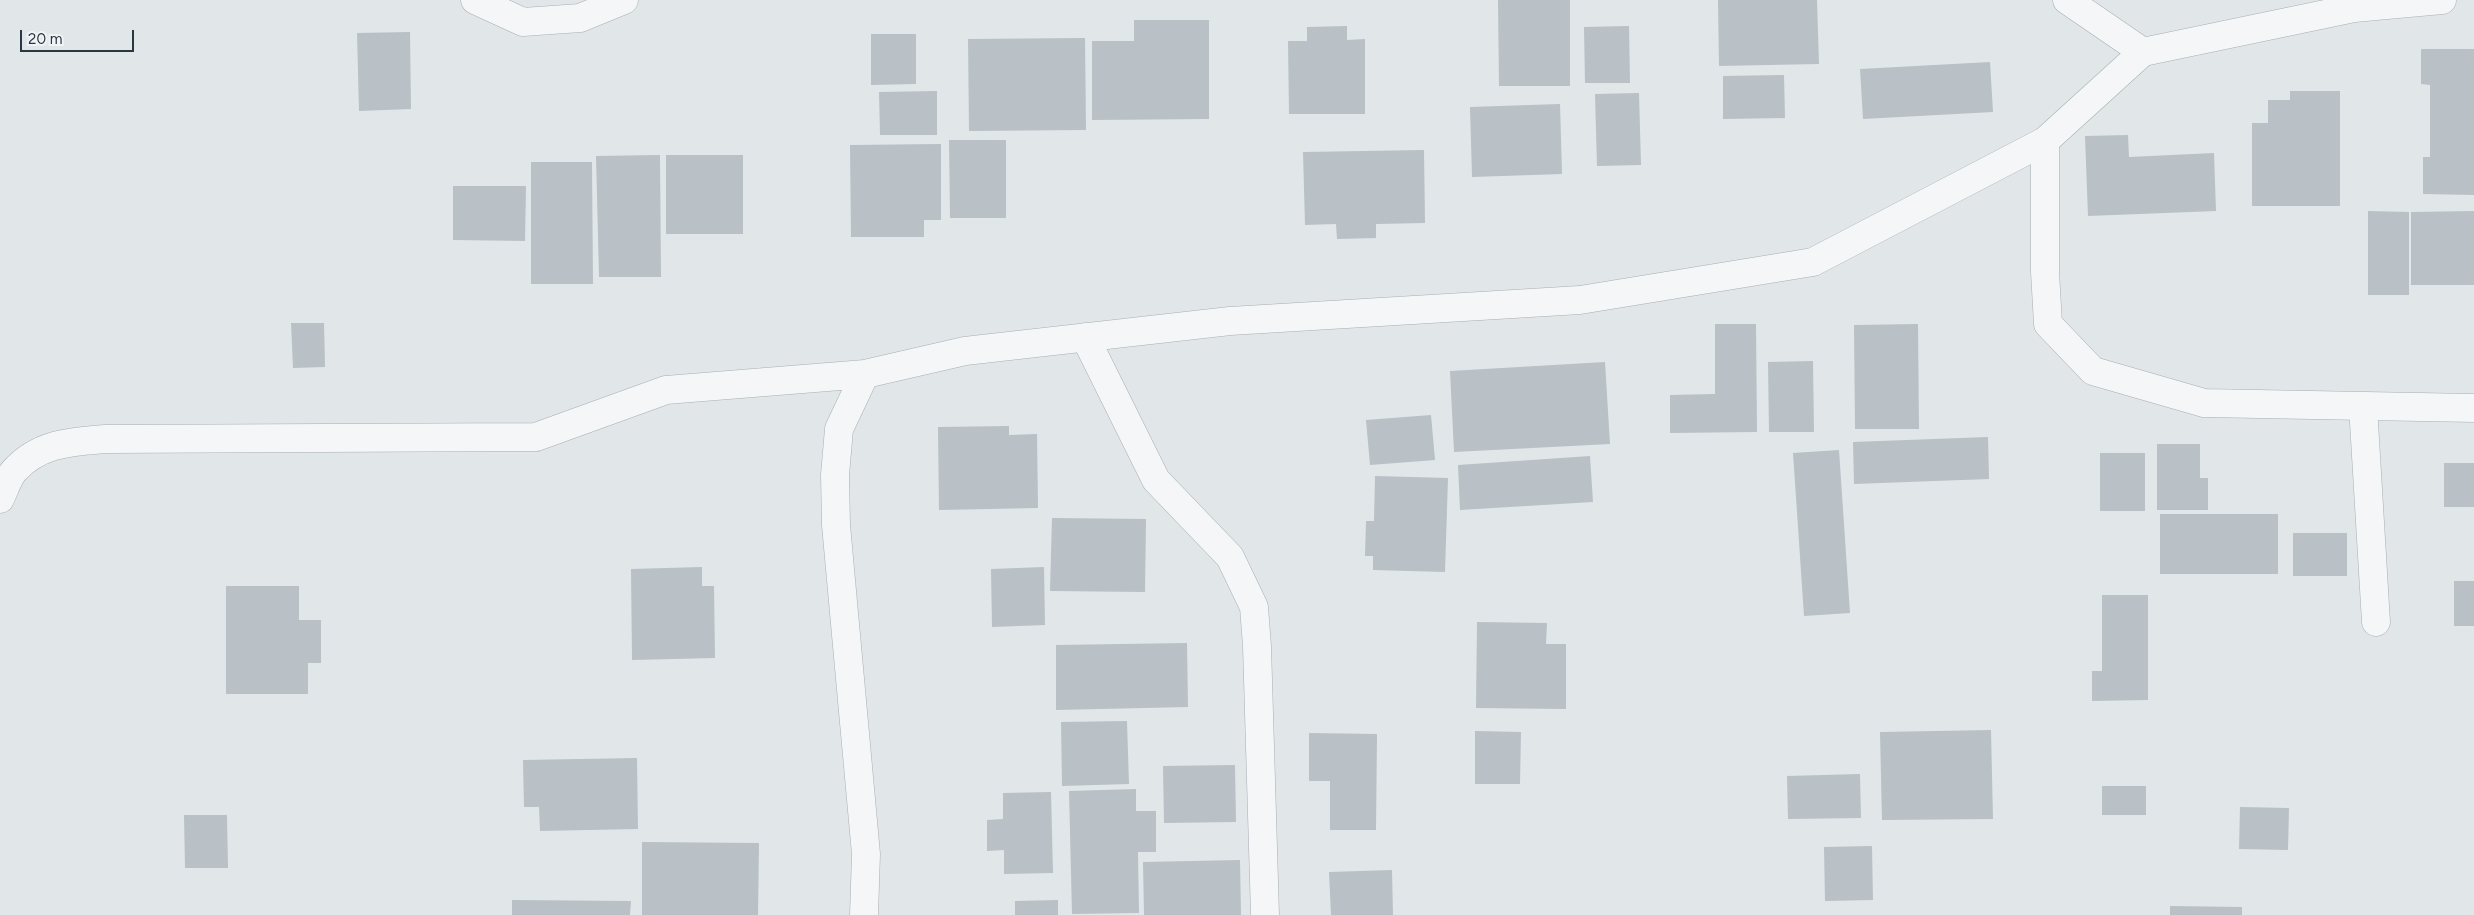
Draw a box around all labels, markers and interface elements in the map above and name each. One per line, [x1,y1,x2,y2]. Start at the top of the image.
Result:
scale bar [22,20,136,52]
text: 20 m [28,30,62,48]

